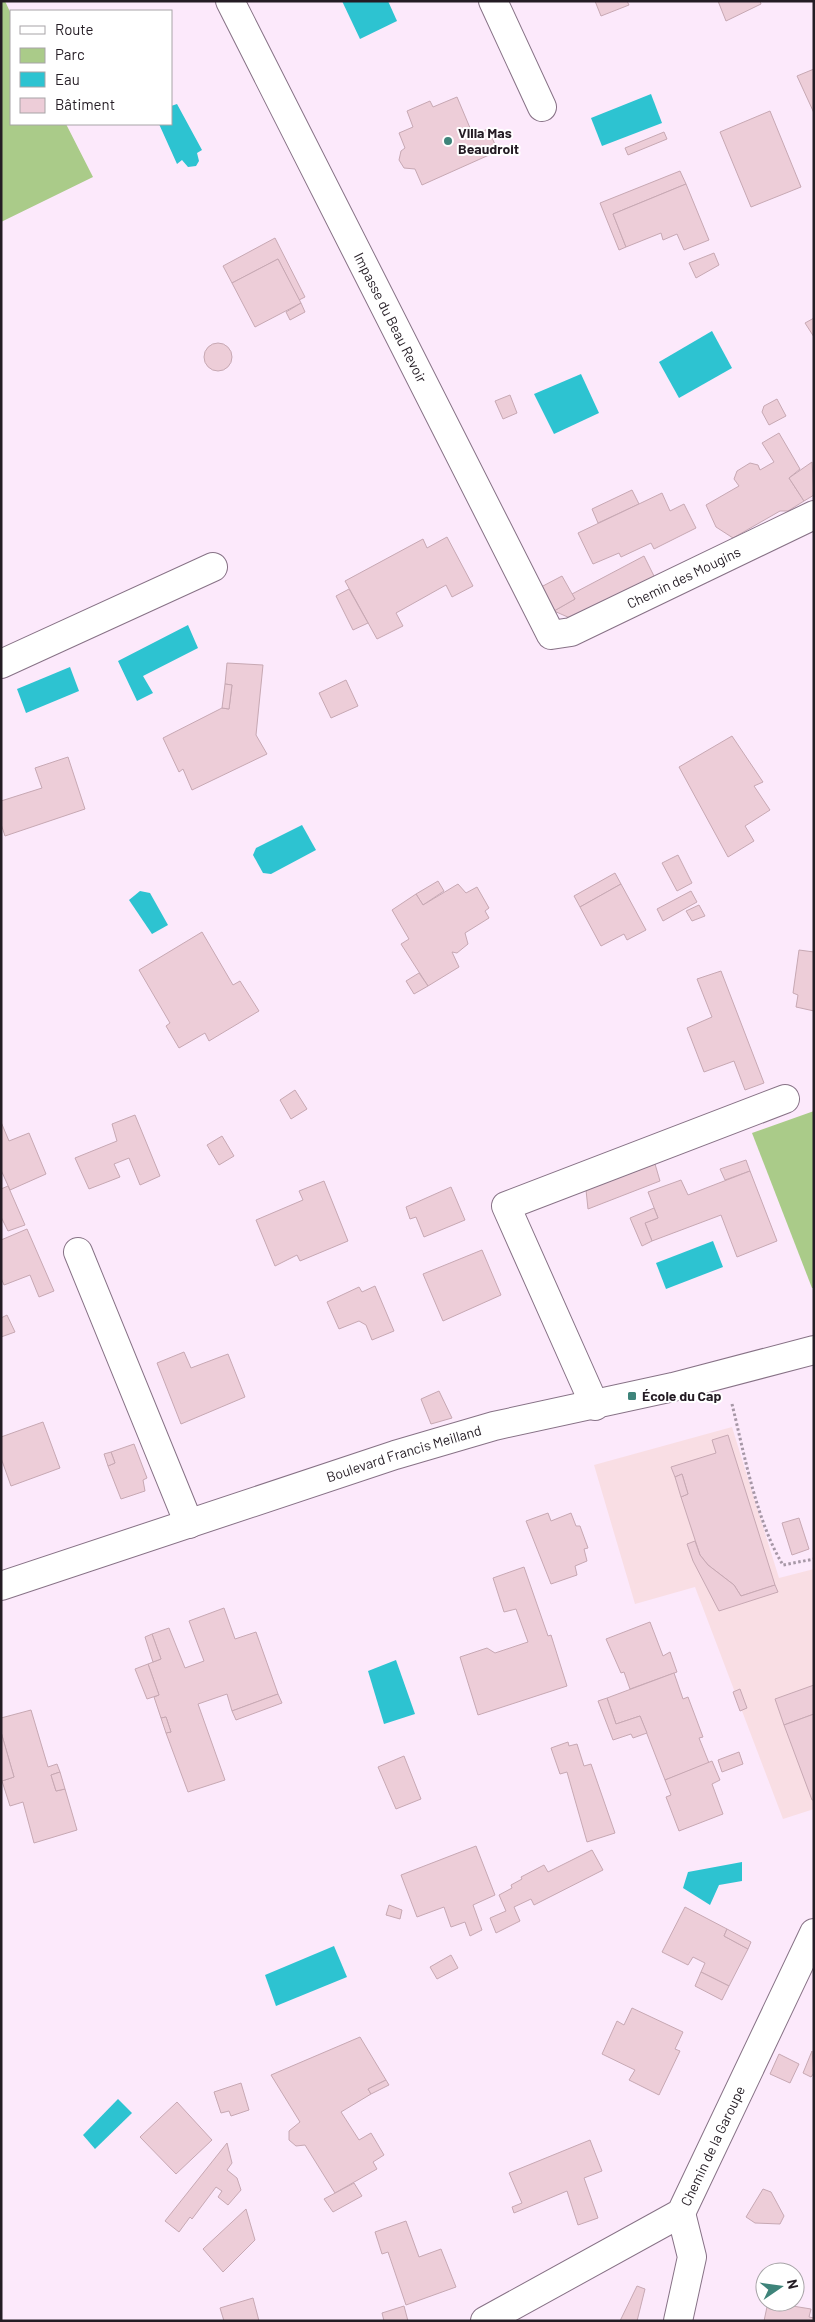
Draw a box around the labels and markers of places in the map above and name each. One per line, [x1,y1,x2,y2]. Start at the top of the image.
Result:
place label: Villa Mas Beaudroit [458,124,519,157]
marker: Villa Mas Beaudroit [442,135,454,147]
place label: École du Cap [642,1387,721,1404]
marker: École du Cap [626,1390,638,1402]

